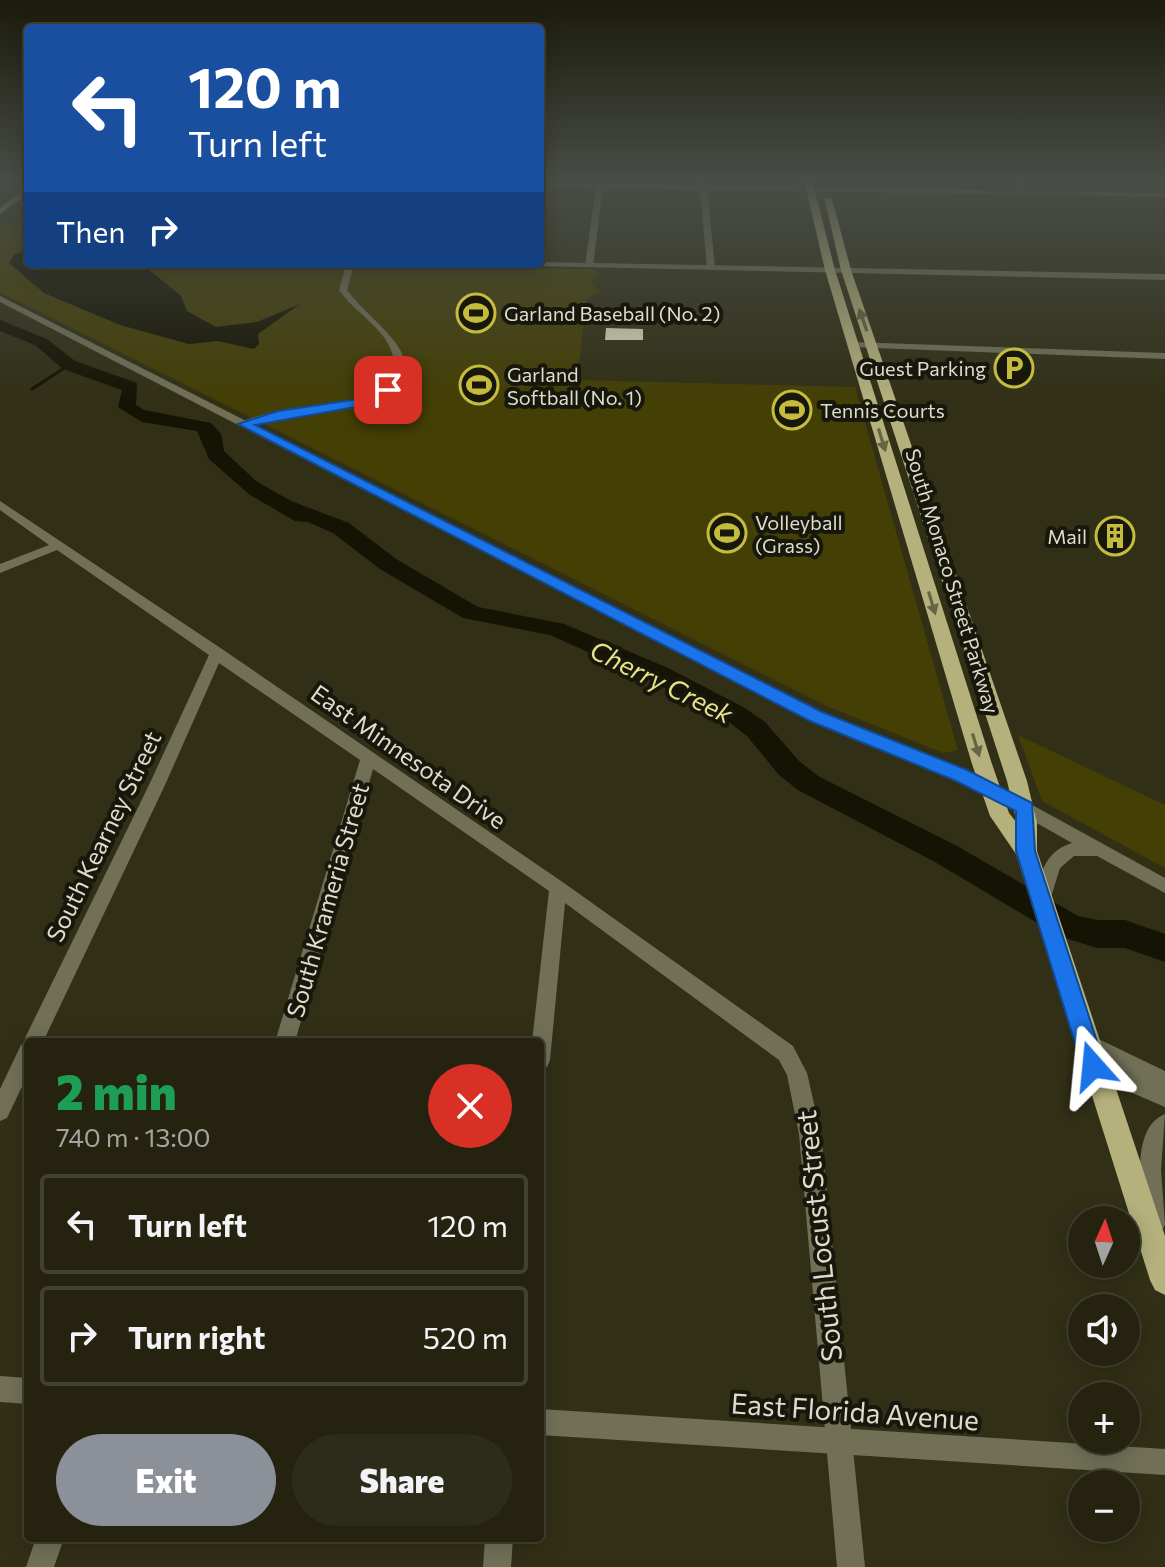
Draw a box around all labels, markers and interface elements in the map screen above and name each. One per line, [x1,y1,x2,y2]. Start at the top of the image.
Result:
text: 120 m [188,51,342,120]
icon: left [56,56,160,160]
text: Turn left [188,120,327,164]
icon: right [141,208,185,252]
text: Then [56,212,125,249]
sports icon: Garland Baseball (No. 2) [455,292,497,334]
place label: Garland Baseball (No. 2) [504,301,720,325]
one-way arrow [856,308,868,332]
parking icon: Guest Parking [993,347,1035,389]
pin [354,356,422,424]
place label: Guest Parking [859,356,986,380]
place label: Garland Softball (No. 1) [507,362,642,409]
sports icon: Garland Softball (No. 1) [458,364,500,406]
icon: arrive [366,368,410,412]
sports icon: Tennis Courts [771,389,813,431]
place label: Tennis Courts [820,398,945,422]
one-way arrow [876,428,889,452]
street label: South Monaco Street Parkway [901,446,1005,716]
place label: Volleyball (Grass) [755,510,843,557]
sports icon: Volleyball (Grass) [706,512,748,554]
building icon: Mail [1094,515,1136,557]
place label: Mail [1047,524,1087,548]
one-way arrow [926,591,939,615]
water label: Cherry Creek [586,633,739,729]
street label: East Minnesota Drive [306,678,512,834]
street label: South Kearney Street [39,726,167,946]
one-way arrow [970,734,983,758]
street label: South Krameria Street [280,779,374,1020]
position arrow [1051,1024,1135,1108]
text: 2 min [56,1061,177,1120]
button: close [428,1064,512,1148]
street label: South Locust Street [788,1109,848,1363]
text: 740 m · 13:00 [56,1121,211,1152]
icon: left [60,1202,104,1246]
text: Turn left [128,1206,247,1243]
text: 120 m [427,1206,508,1243]
north arrow [1068,1206,1140,1278]
map controls [1068,1206,1140,1542]
button: sound [1068,1294,1140,1366]
icon: right [60,1314,104,1358]
text: Turn right [128,1318,265,1355]
text: 520 m [423,1318,508,1355]
button: + [1068,1382,1140,1454]
street label: East Florida Avenue [730,1385,980,1437]
button: Exit [56,1434,276,1526]
button: Share [292,1434,512,1526]
button: − [1068,1470,1140,1542]

